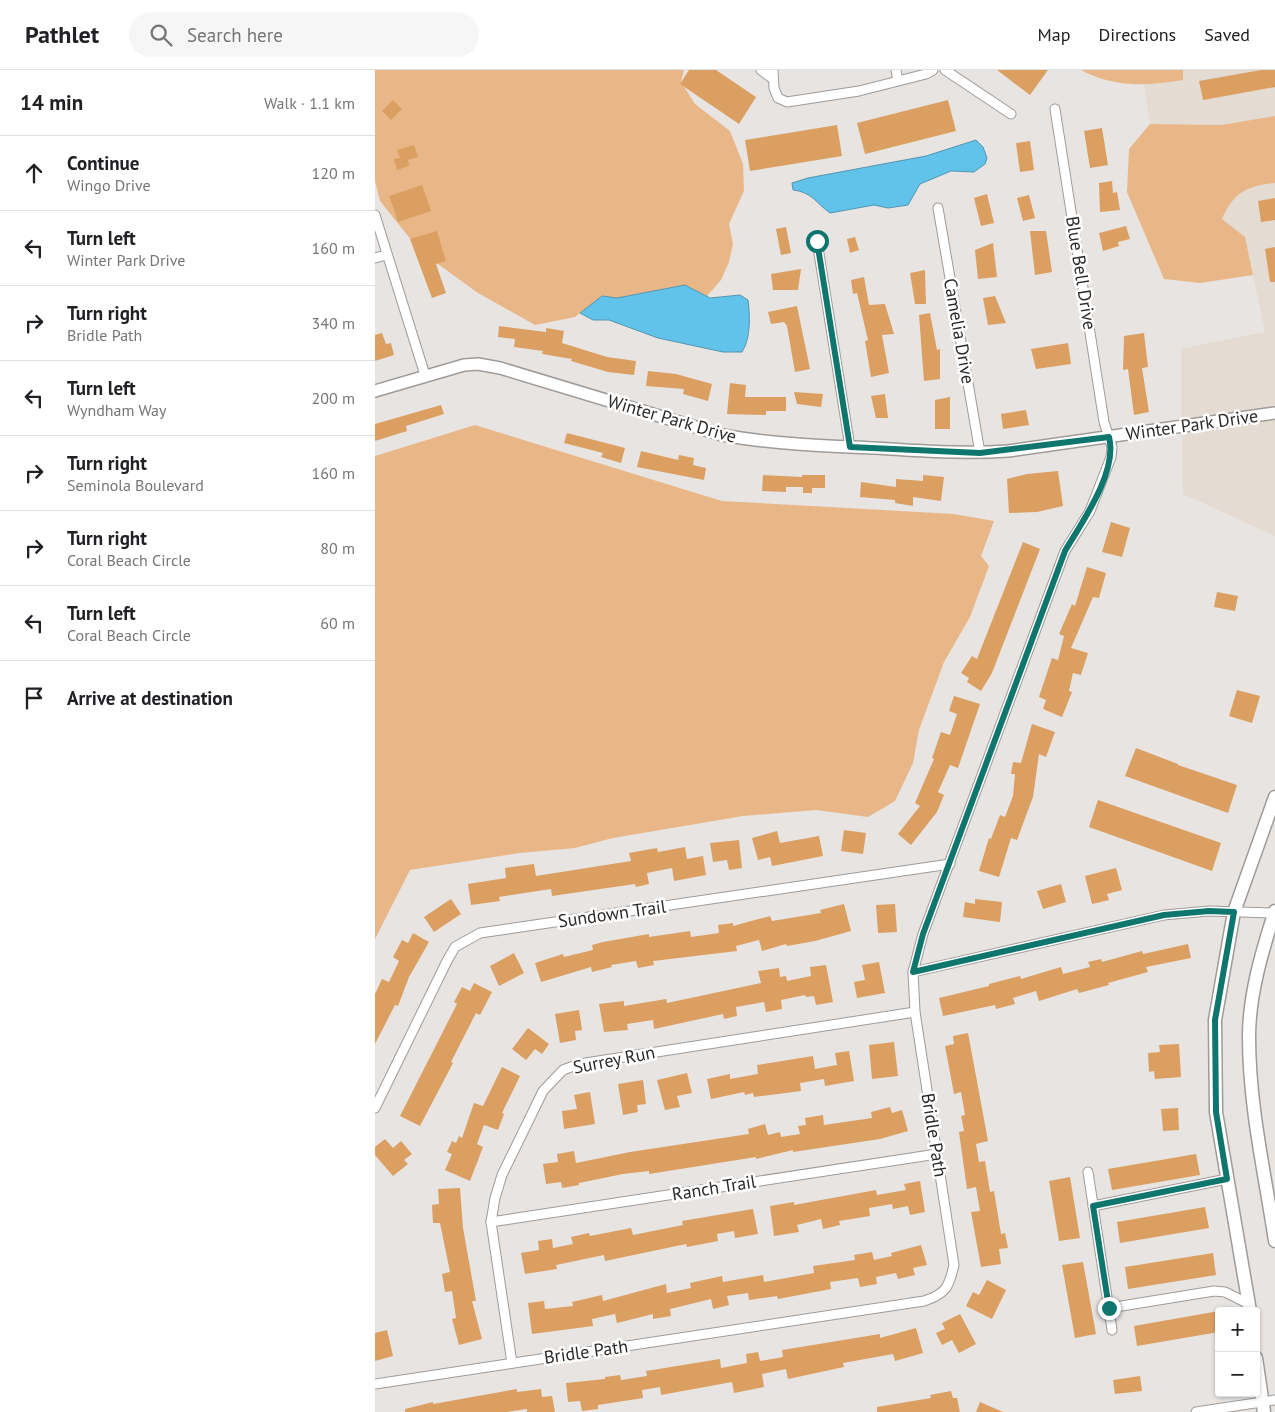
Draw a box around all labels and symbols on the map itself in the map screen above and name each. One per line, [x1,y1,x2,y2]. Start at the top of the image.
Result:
street label: Blue Bell Drive [1061,214,1102,331]
route start [806,230,829,253]
street label: Camelia Drive [939,276,980,386]
street label: Winter Park Drive [605,389,739,448]
street label: Winter Park Drive [1124,404,1260,445]
street label: Sundown Trail [556,894,668,932]
street label: Surrey Run [571,1040,657,1079]
street label: Bridle Path [917,1091,952,1179]
street label: Ranch Trail [670,1169,758,1205]
route end [1098,1297,1121,1320]
street label: Bridle Path [542,1334,629,1369]

